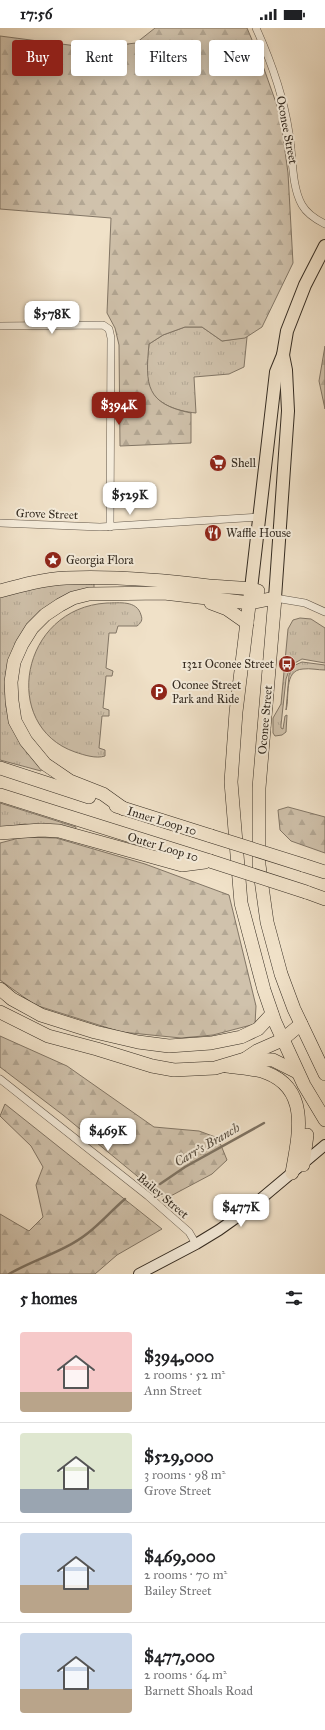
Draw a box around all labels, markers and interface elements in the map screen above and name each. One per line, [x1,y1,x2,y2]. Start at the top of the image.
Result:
text: 17:56 [20,5,52,23]
chip: Buy [12,40,63,76]
chip: Rent [71,40,127,76]
chip: Filters [135,40,201,76]
chip: New [209,40,264,76]
street label: Oconee Street [274,95,301,166]
pin: $578K [24,301,80,335]
text: $578K [34,306,70,322]
pin: $394K [91,392,147,426]
text: $394K [101,397,137,413]
supermarket icon: Shell [208,453,228,473]
place label: Shell [231,456,257,470]
pin: $529K [102,482,158,516]
text: $529K [112,487,148,503]
street label: Grove Street [16,506,79,522]
restaurant icon: Waffle House [203,523,223,543]
place label: Waffle House [226,526,291,540]
place icon: Georgia Flora [43,550,63,570]
place label: Georgia Flora [66,553,135,568]
bus stop icon: 1321 Oconee Street [277,654,297,674]
place label: 1321 Oconee Street [182,657,275,671]
place label: Oconee Street Park and Ride [172,678,242,706]
parking icon: Oconee Street Park and Ride [149,682,169,702]
street label: Oconee Street [255,684,275,755]
street label: Inner Loop 10 [126,804,198,838]
street label: Outer Loop 10 [126,830,200,864]
pin: $469K [80,1118,136,1152]
water label: Carr's Branch [171,1119,243,1170]
text: $469K [89,1123,127,1139]
street label: Bailey Street [135,1171,192,1222]
pin: $477K [213,1194,269,1228]
text: $477K [222,1199,260,1215]
icon: filters [283,1287,305,1309]
text: 5 homes [20,1288,77,1309]
text: $394,000 [144,1346,214,1367]
icon: home [52,1348,100,1396]
text: 2 rooms · 52 m² [144,1367,225,1383]
text: Ann Street [144,1383,202,1399]
text: $529,000 [144,1446,214,1467]
icon: home [52,1449,100,1497]
text: 3 rooms · 98 m² [144,1467,226,1483]
text: Grove Street [144,1483,211,1499]
text: $469,000 [144,1546,216,1567]
icon: home [52,1549,100,1597]
text: 2 rooms · 70 m² [144,1567,227,1583]
text: Bailey Street [144,1583,212,1599]
text: $477,000 [144,1646,215,1667]
icon: home [52,1649,100,1697]
text: 2 rooms · 64 m² [144,1667,227,1683]
text: Barnett Shoals Road [144,1683,253,1699]

